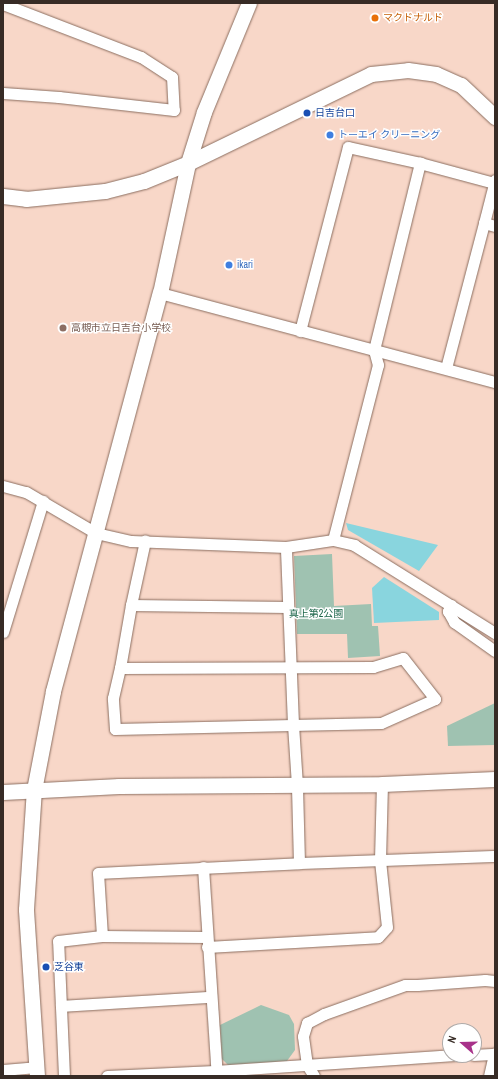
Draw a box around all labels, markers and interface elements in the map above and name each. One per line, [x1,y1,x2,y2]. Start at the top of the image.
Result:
place label: マクドナルド [383,12,443,24]
marker: マクドナルド [370,13,380,23]
place label: 日吉台口 [315,107,355,119]
marker: 日吉台口 [302,108,312,118]
place label: トーエイ クリーニング [338,129,440,141]
marker: トーエイ クリーニング [325,130,335,140]
place label: ikari [237,259,253,271]
marker: ikari [224,260,234,270]
place label: 高槻市立日吉台小学校 [71,322,171,334]
marker: 高槻市立日吉台小学校 [58,323,68,333]
park label: 真上第2公園 [289,608,343,620]
place label: 芝谷東 [54,961,84,973]
marker: 芝谷東 [41,962,51,972]
north arrow [442,1023,482,1063]
text: N [444,1034,459,1045]

